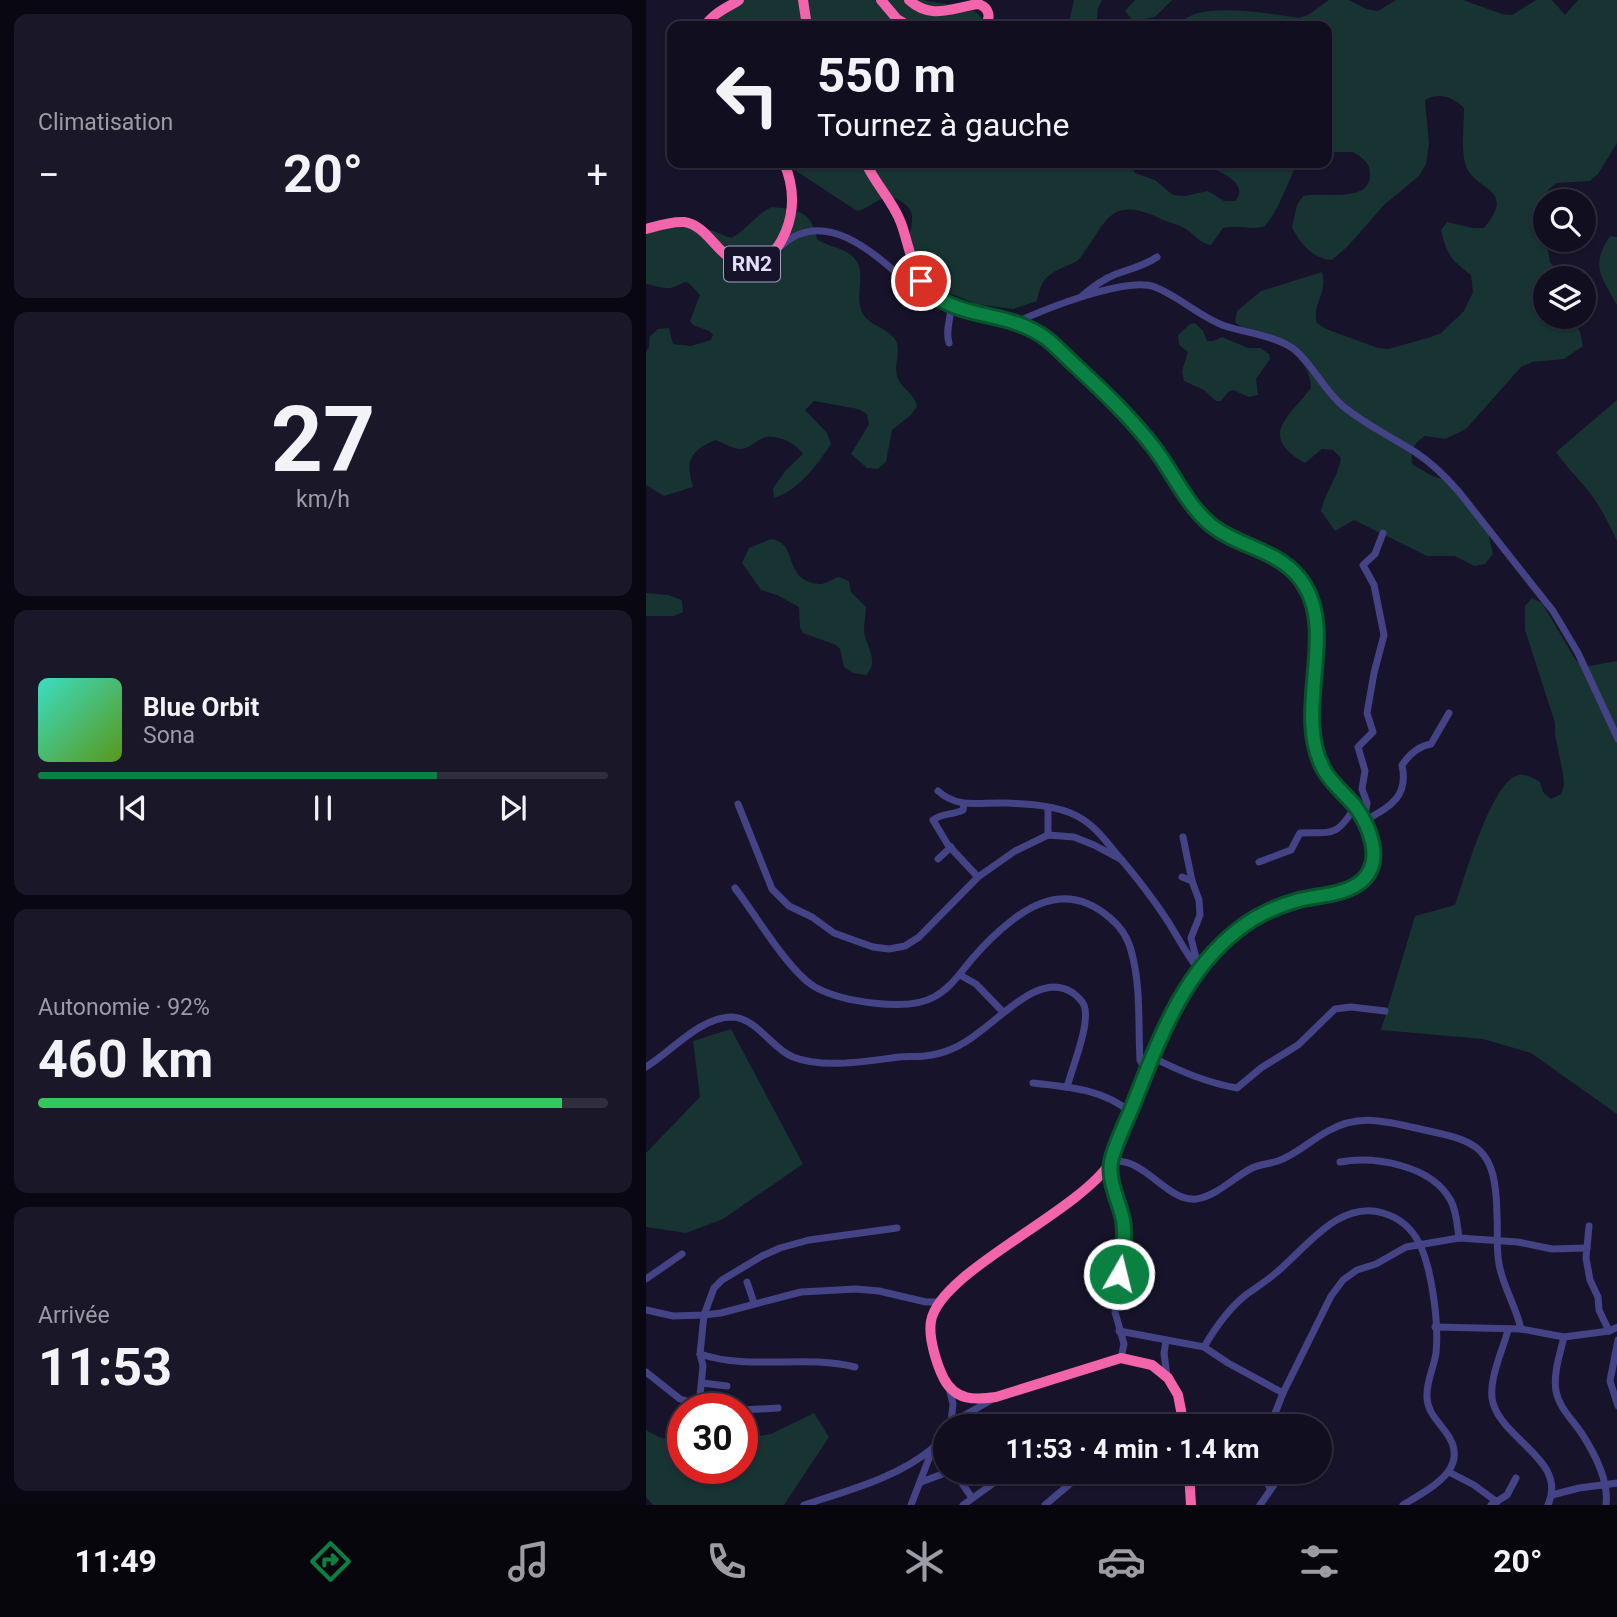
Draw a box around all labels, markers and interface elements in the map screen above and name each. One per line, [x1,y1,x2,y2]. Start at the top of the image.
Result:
text: 550 m [817,47,956,104]
icon: left [702,49,793,140]
text: Tournez à gauche [817,106,1069,144]
text: Climatisation [38,109,173,136]
text: 20° [283,144,363,205]
text: − [38,153,60,197]
text: + [586,153,608,197]
map controls [1533,189,1596,329]
button: search [1533,189,1596,252]
road number: RN2 [724,246,780,282]
pin [891,251,951,311]
icon: arrive [902,262,940,300]
button: layers [1533,266,1596,329]
text: 27 [271,387,375,493]
text: km/h [296,486,350,513]
text: Blue Orbit [143,692,259,722]
text: Sona [143,722,195,749]
icon: previous [114,789,152,827]
icon: pause [304,789,342,827]
icon: next [494,789,532,827]
text: Autonomie · 92% [38,994,210,1021]
text: 460 km [38,1029,213,1090]
position arrow [1082,1237,1156,1311]
text: Arrivée [38,1302,110,1329]
text: 11:53 [38,1337,172,1398]
speed limit sign: 30 [667,1393,758,1484]
text: 11:53 · 4 min · 1.4 km [1005,1434,1260,1464]
icon: directions [306,1537,355,1586]
icon: music [504,1537,553,1586]
icon: phone [702,1537,751,1586]
icon: climate [900,1537,949,1586]
icon: car [1097,1537,1146,1586]
icon: filters [1295,1537,1344,1586]
text: 11:49 [74,1542,157,1580]
text: 20° [1493,1542,1542,1580]

